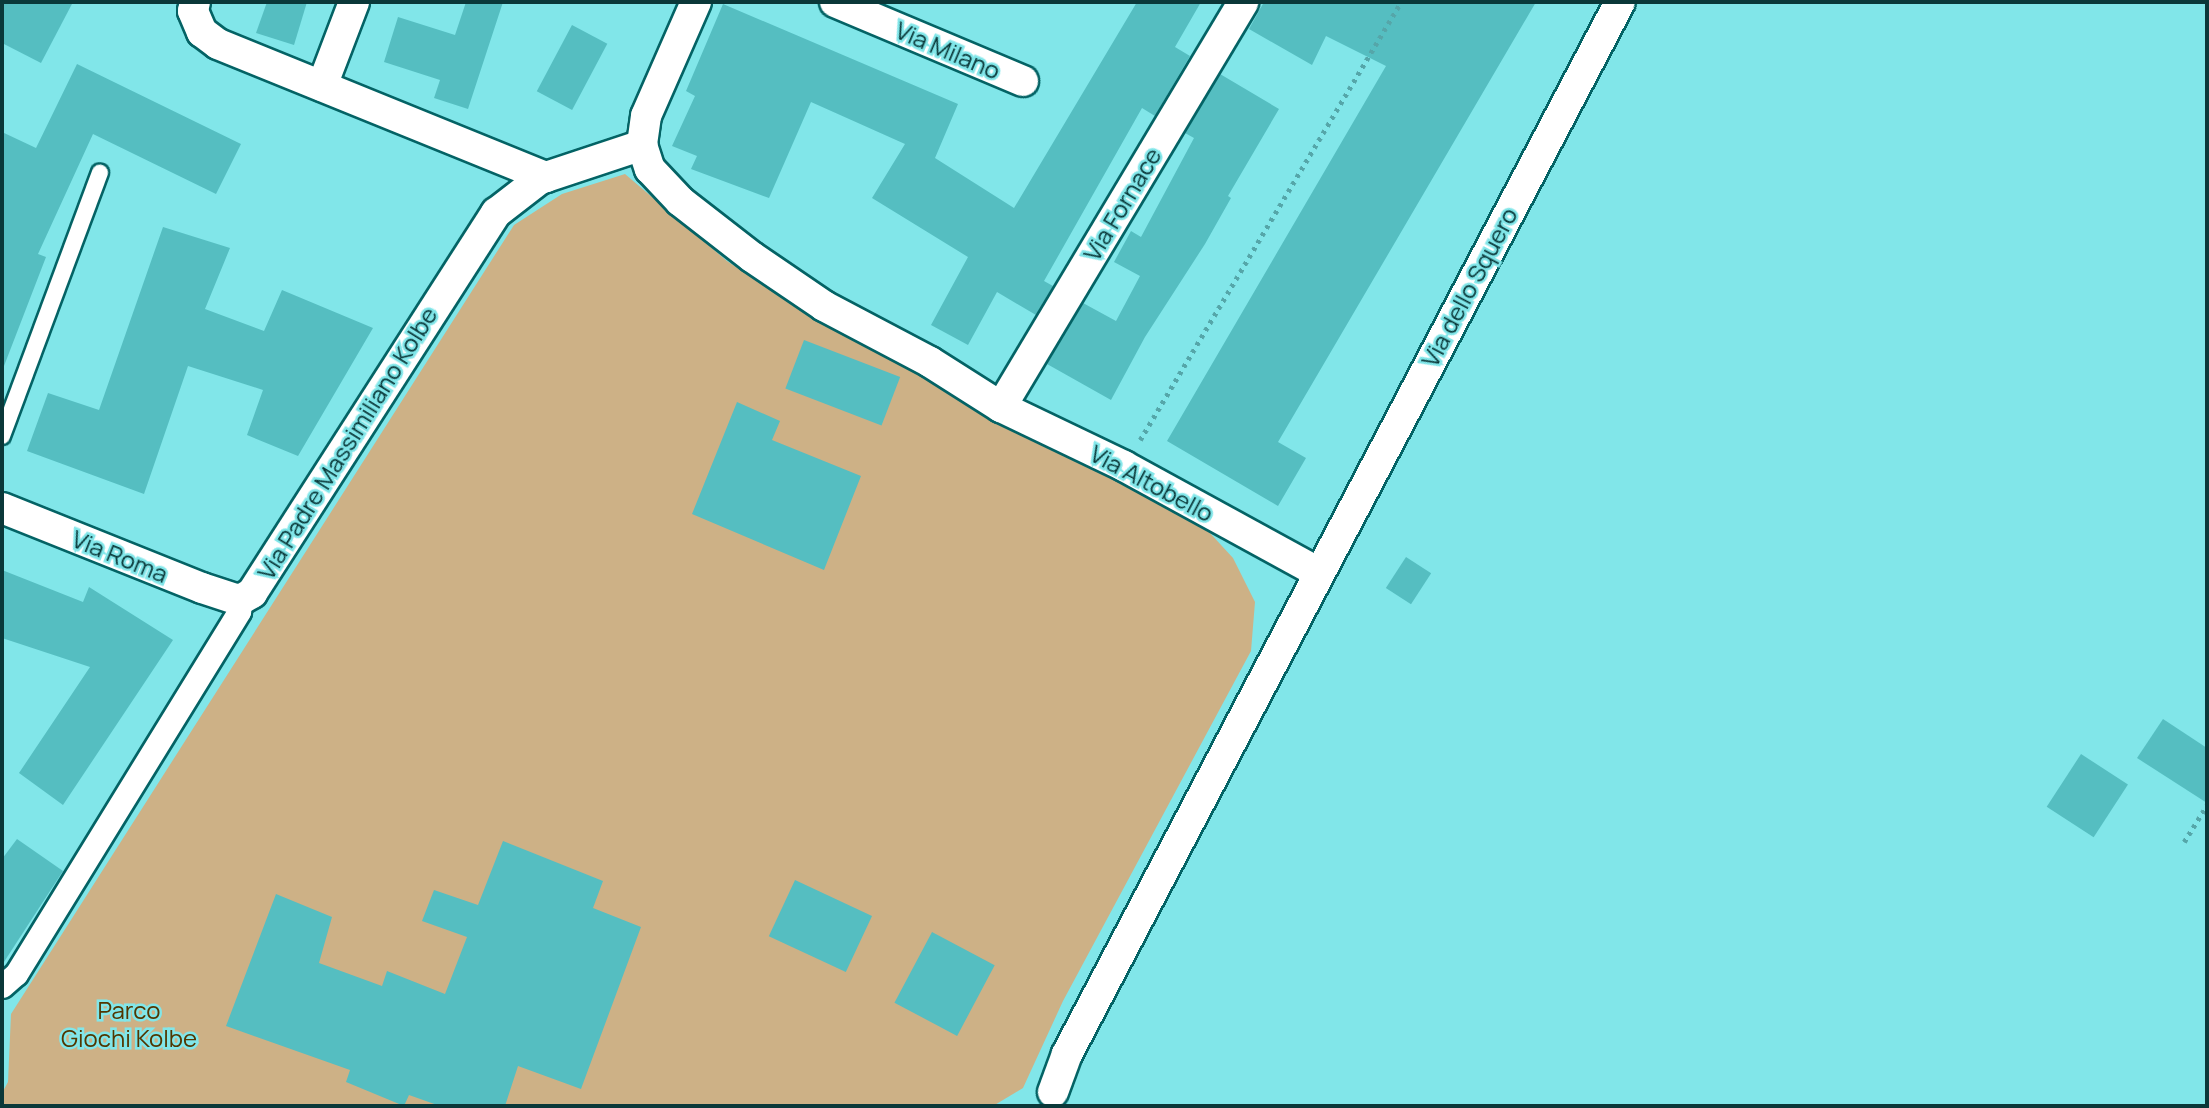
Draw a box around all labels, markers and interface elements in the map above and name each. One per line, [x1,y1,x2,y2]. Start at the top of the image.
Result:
street label: Via Milano [891,15,1005,85]
street label: Via Fornace [1077,142,1167,266]
street label: Via dello Squero [1415,202,1523,372]
street label: Via Padre Massimiliano Kolbe [251,301,443,585]
street label: Via Altobello [1085,438,1219,528]
street label: Via Roma [68,524,172,588]
park label: Parco Giochi Kolbe [61,996,197,1052]

